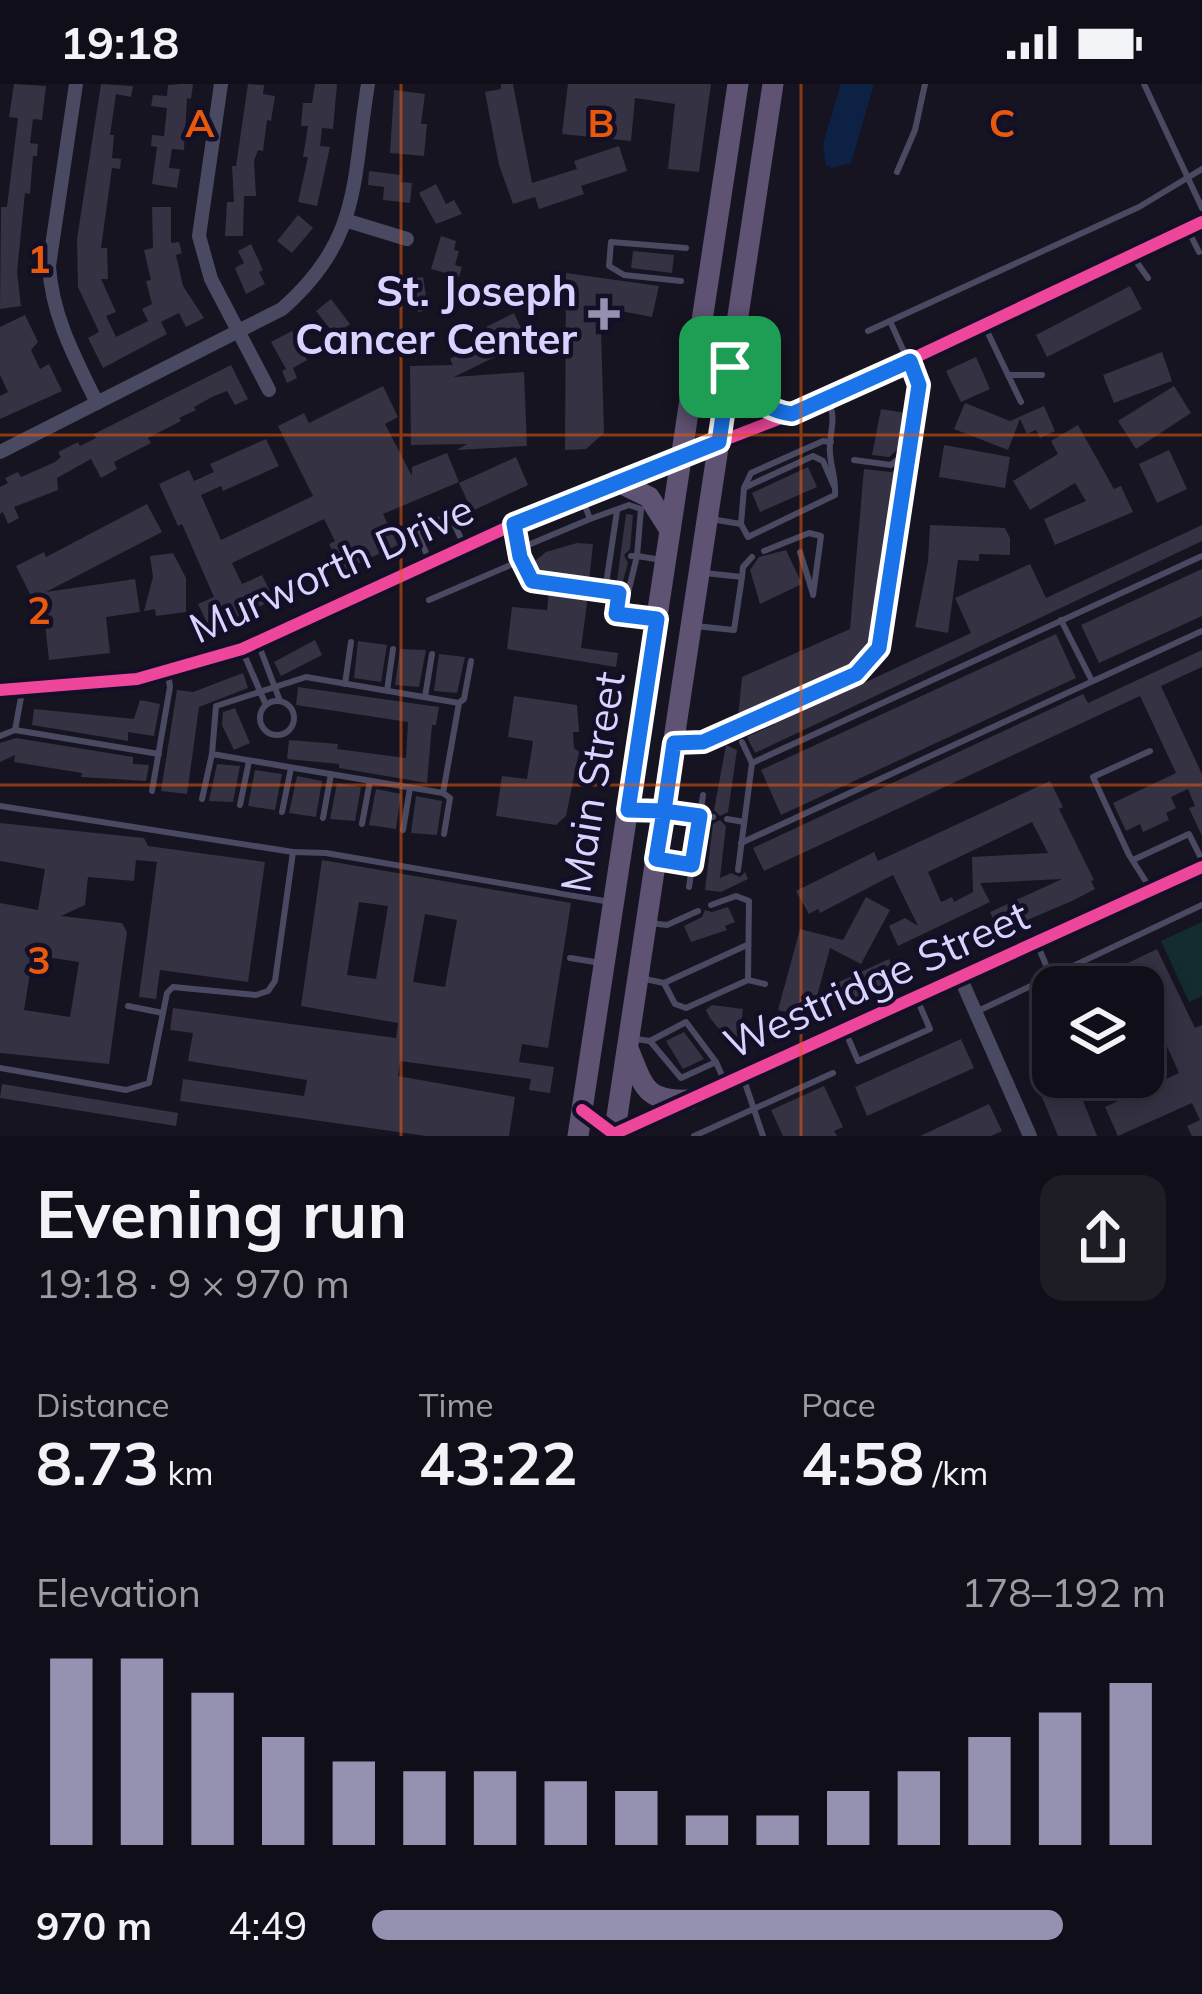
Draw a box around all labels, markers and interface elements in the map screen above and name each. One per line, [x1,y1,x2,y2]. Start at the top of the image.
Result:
text: 19:18 [60,14,179,70]
text: A [185,98,215,147]
text: B [588,98,614,147]
text: C [989,98,1015,147]
text: 1 [27,234,51,283]
place label: St. Joseph Cancer Center [295,264,577,365]
marker: St. Joseph Cancer Center [588,298,620,330]
pin [679,316,781,418]
icon: arrive [697,334,763,400]
street label: Murworth Drive [181,482,481,654]
text: 2 [27,585,51,634]
street label: Main Street [548,668,636,896]
street label: Westridge Street [715,888,1037,1070]
text: 3 [27,935,51,984]
map controls [1032,966,1164,1098]
button: layers [1032,966,1164,1098]
text: Evening run [36,1172,407,1255]
button: share [1040,1175,1166,1301]
text: 19:18 · 9 × 970 m [36,1259,350,1308]
text: Distance [36,1384,169,1425]
text: Time [419,1384,493,1425]
text: Pace [801,1384,876,1425]
text: 8.73 [36,1425,159,1500]
text: 43:22 [419,1425,578,1500]
text: 4:58 [801,1425,924,1500]
text: km [159,1452,213,1493]
text: /km [924,1452,988,1493]
text: Elevation [36,1568,201,1617]
text: 178–192 m [961,1568,1166,1617]
text: 970 m [36,1901,152,1950]
text: 4:49 [228,1901,307,1950]

